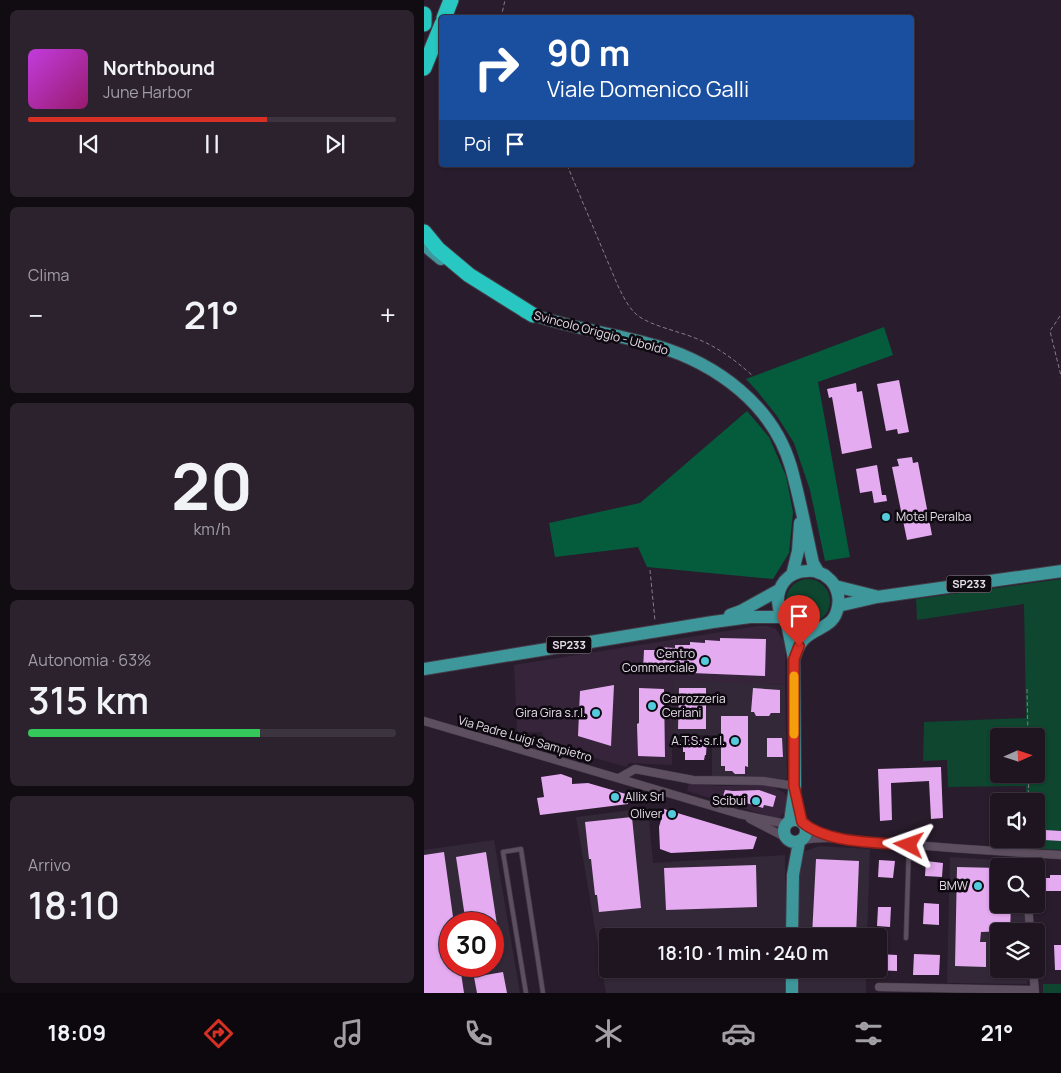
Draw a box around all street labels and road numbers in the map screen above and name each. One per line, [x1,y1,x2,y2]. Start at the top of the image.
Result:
street label: Svincolo Origgio - Uboldo [532,306,670,359]
road number: SP233 [946,576,992,592]
road number: SP233 [546,636,592,654]
street label: Via Padre Luigi Sampietro [456,711,594,766]

